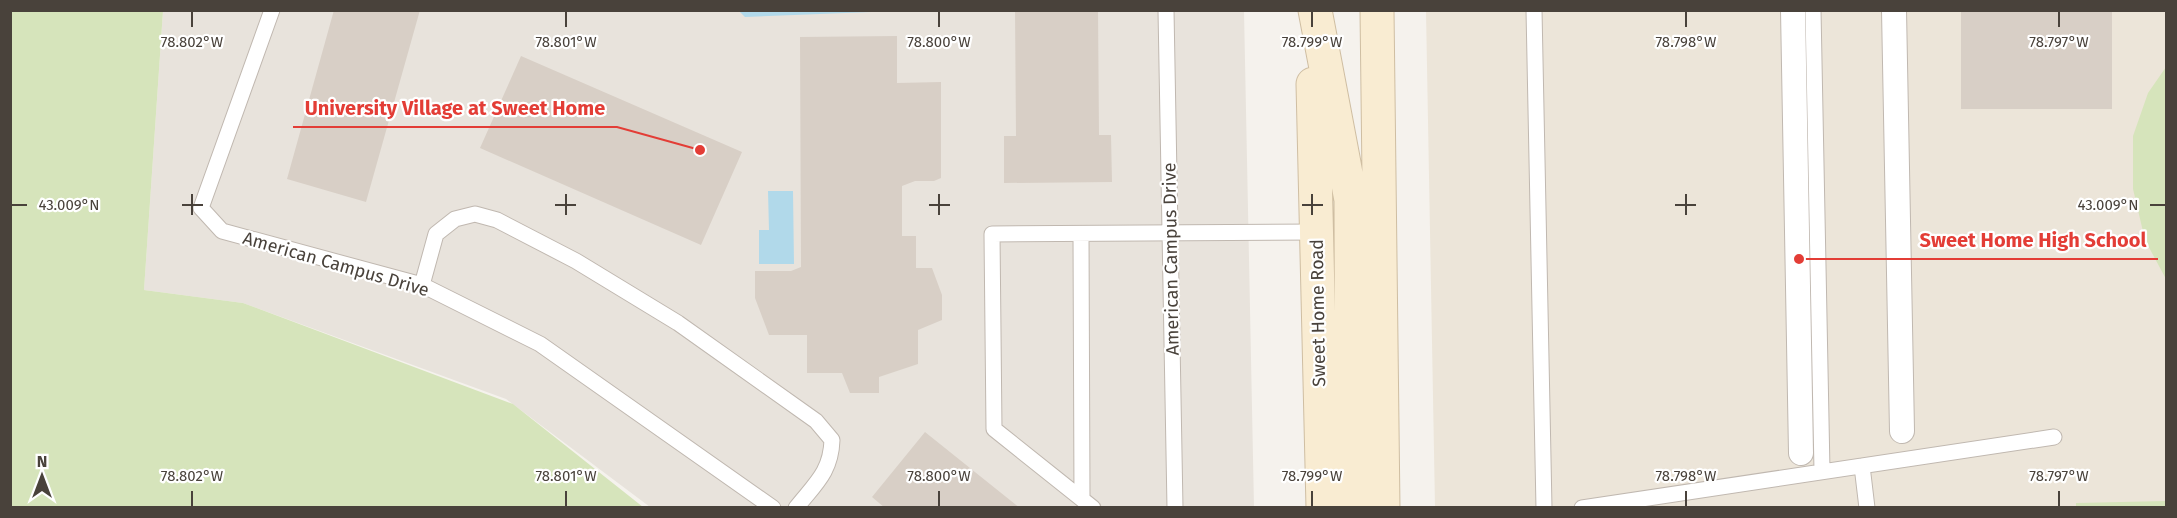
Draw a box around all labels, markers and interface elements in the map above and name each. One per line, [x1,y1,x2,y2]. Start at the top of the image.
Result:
text: 78.802°W [161,33,224,51]
text: 78.801°W [535,33,597,51]
text: 78.800°W [907,33,971,51]
text: 78.799°W [1282,33,1343,51]
text: 78.798°W [1656,33,1717,51]
text: 78.797°W [2029,33,2089,51]
callout: University Village at Sweet Home [293,89,617,127]
text: University Village at Sweet Home [305,96,605,120]
street label: American Campus Drive [1158,162,1184,356]
text: 43.009°N [38,196,100,214]
text: 43.009°N [2077,196,2139,214]
callout: Sweet Home High School [1907,221,2158,259]
street label: American Campus Drive [240,227,432,301]
text: Sweet Home High School [1920,228,2146,252]
street label: Sweet Home Road [1306,239,1330,387]
north arrow [12,446,72,506]
text: N [37,452,47,471]
text: 78.802°W [161,467,224,485]
text: 78.801°W [535,467,597,485]
text: 78.800°W [907,467,971,485]
text: 78.799°W [1282,467,1343,485]
text: 78.798°W [1656,467,1717,485]
text: 78.797°W [2029,467,2089,485]

